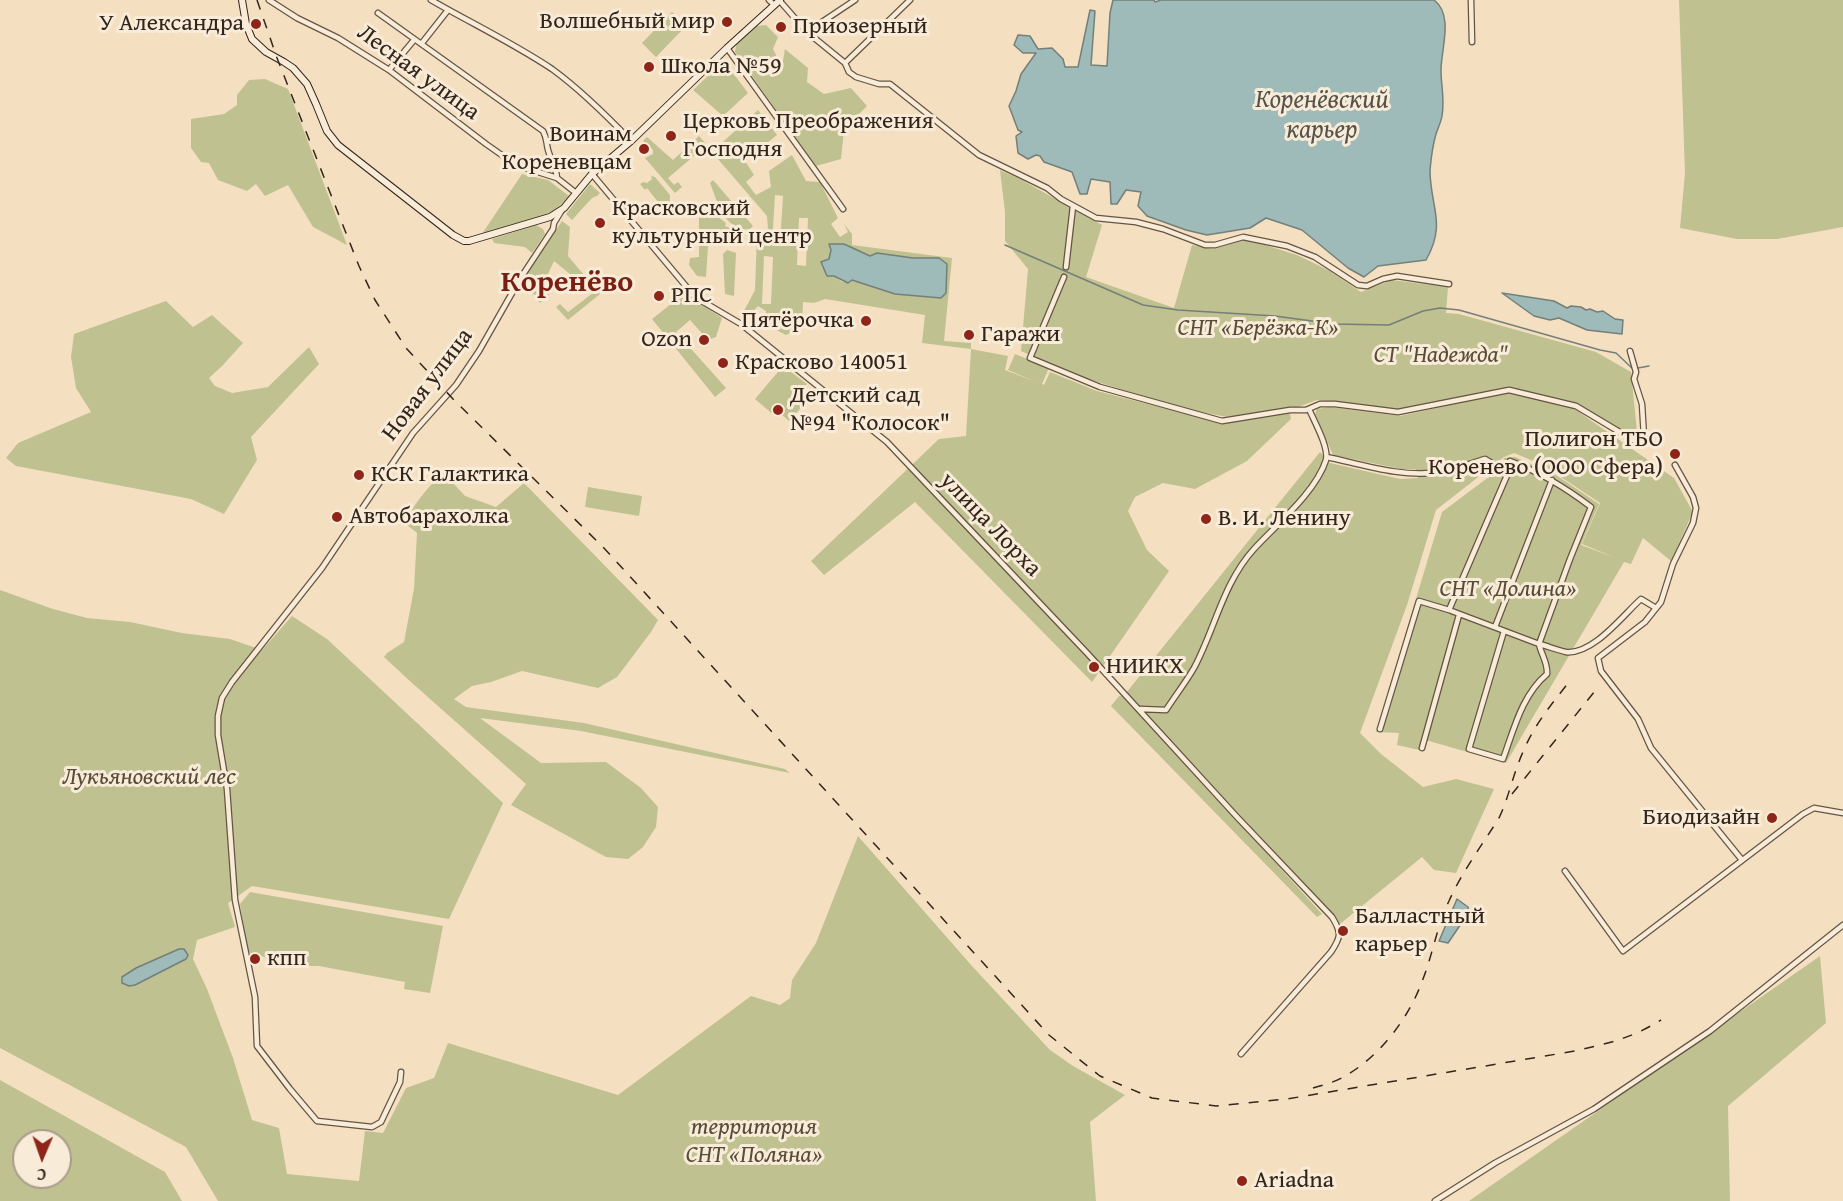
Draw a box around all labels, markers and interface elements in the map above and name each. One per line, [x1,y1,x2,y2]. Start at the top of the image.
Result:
place label: Волшебный мир [540,8,715,36]
place label: У Александра [99,10,244,38]
place label: Приозерный [793,13,928,41]
marker: Волшебный мир [720,15,734,29]
marker: У Александра [249,17,263,31]
street label: Лесная улица [351,19,485,127]
marker: Приозерный [774,20,788,34]
place label: Школа №59 [661,53,782,81]
marker: Школа №59 [642,60,656,74]
water label: Коренёвский карьер [1255,84,1389,146]
place label: Церковь Преображения Господня [683,108,934,164]
place label: Воинам Кореневцам [502,121,632,177]
marker: Церковь Преображения Господня [664,129,678,143]
marker: Воинам Кореневцам [637,142,651,156]
place label: Красковский культурный центр [612,195,812,251]
marker: Красковский культурный центр [593,216,607,230]
district label: Коренёво [501,265,633,301]
place label: РПС [671,282,712,310]
marker: РПС [652,289,666,303]
place label: Пятёрочка [742,307,854,335]
marker: Пятёрочка [859,314,873,328]
park label: СНТ «Берёзка-К» [1178,315,1338,343]
place label: Гаражи [981,321,1060,349]
street label: Новая улица [376,323,480,447]
place label: Ozon [641,326,692,354]
marker: Гаражи [962,328,976,342]
marker: Ozon [697,333,711,347]
park label: СТ "Надежда" [1374,342,1508,370]
place label: Красково 140051 [735,349,908,377]
marker: Красково 140051 [716,356,730,370]
place label: Детский сад №94 "Колосок" [790,382,950,438]
marker: Детский сад №94 "Колосок" [771,403,785,417]
place label: Полигон ТБО Коренево (ООО Сфера) [1428,426,1663,482]
marker: Полигон ТБО Коренево (ООО Сфера) [1668,447,1682,461]
place label: КСК Галактика [371,461,529,489]
street label: улица Лорха [933,467,1047,583]
marker: КСК Галактика [352,468,366,482]
place label: Автобарахолка [349,503,509,531]
place label: В. И. Ленину [1218,505,1351,533]
marker: Автобарахолка [330,510,344,524]
marker: В. И. Ленину [1199,512,1213,526]
park label: СНТ «Долина» [1439,576,1577,604]
place label: НИИКХ [1106,653,1184,681]
marker: НИИКХ [1087,660,1101,674]
park label: Лукьяновский лес [62,764,236,792]
place label: Биодизайн [1643,804,1760,832]
marker: Биодизайн [1765,811,1779,825]
place label: Балластный карьер [1355,903,1485,959]
marker: Балластный карьер [1336,924,1350,938]
place label: кпп [267,945,307,973]
marker: кпп [248,952,262,966]
park label: территория СНТ «Поляна» [686,1114,822,1170]
north arrow [12,1129,72,1189]
text: С [37,1163,46,1187]
place label: Ariadna [1254,1167,1334,1195]
marker: Ariadna [1235,1174,1249,1188]

